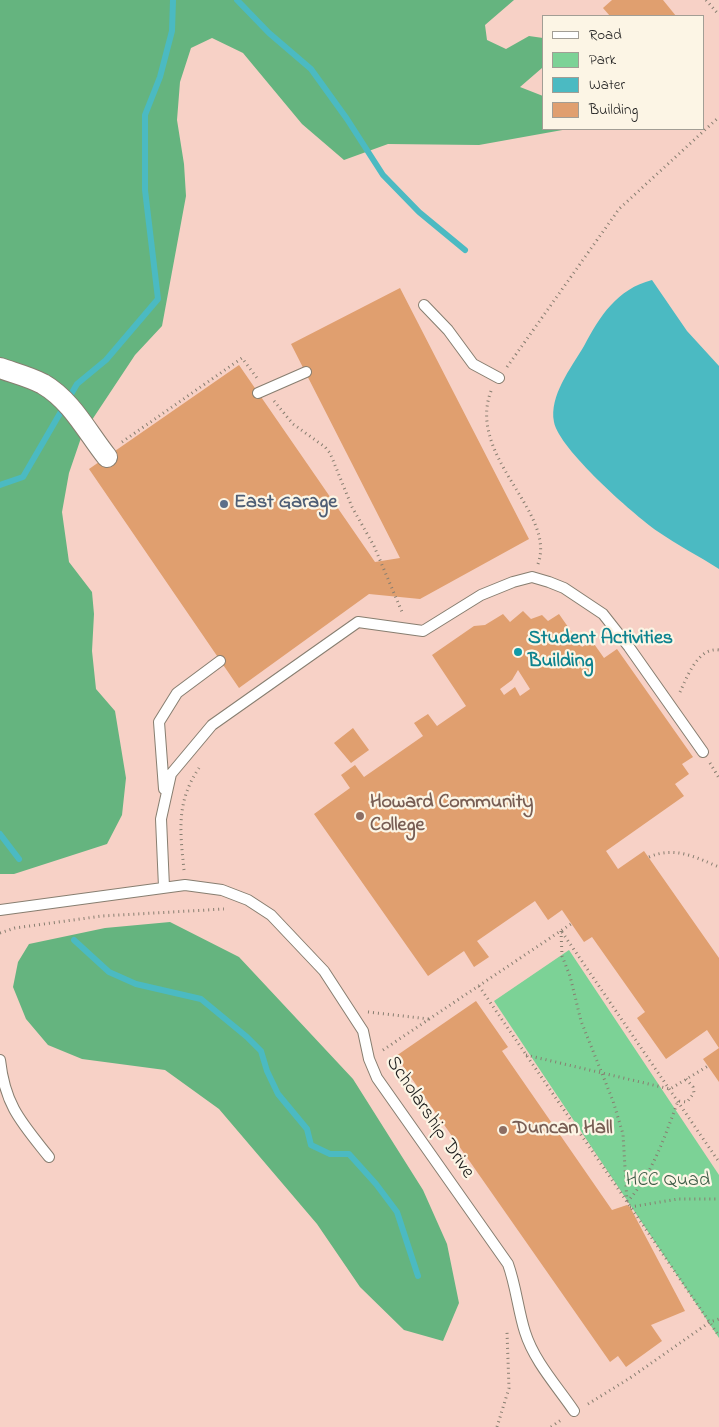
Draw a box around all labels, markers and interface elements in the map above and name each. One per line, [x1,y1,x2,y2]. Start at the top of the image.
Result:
legend [542,15,704,130]
text: Road [589,24,622,46]
text: Park [589,49,616,71]
text: Water [589,74,625,96]
text: Building [589,99,638,121]
place label: East Garage [234,492,337,516]
marker: East Garage [218,498,230,510]
place label: Student Activities Building [528,628,673,675]
marker: Student Activities Building [512,646,524,658]
place label: Howard Community College [370,792,533,839]
marker: Howard Community College [354,810,366,822]
street label: Scholarship Drive [379,1052,479,1184]
place label: Duncan Hall [513,1118,613,1142]
marker: Duncan Hall [497,1124,509,1136]
park label: HCC Quad [626,1170,710,1194]

